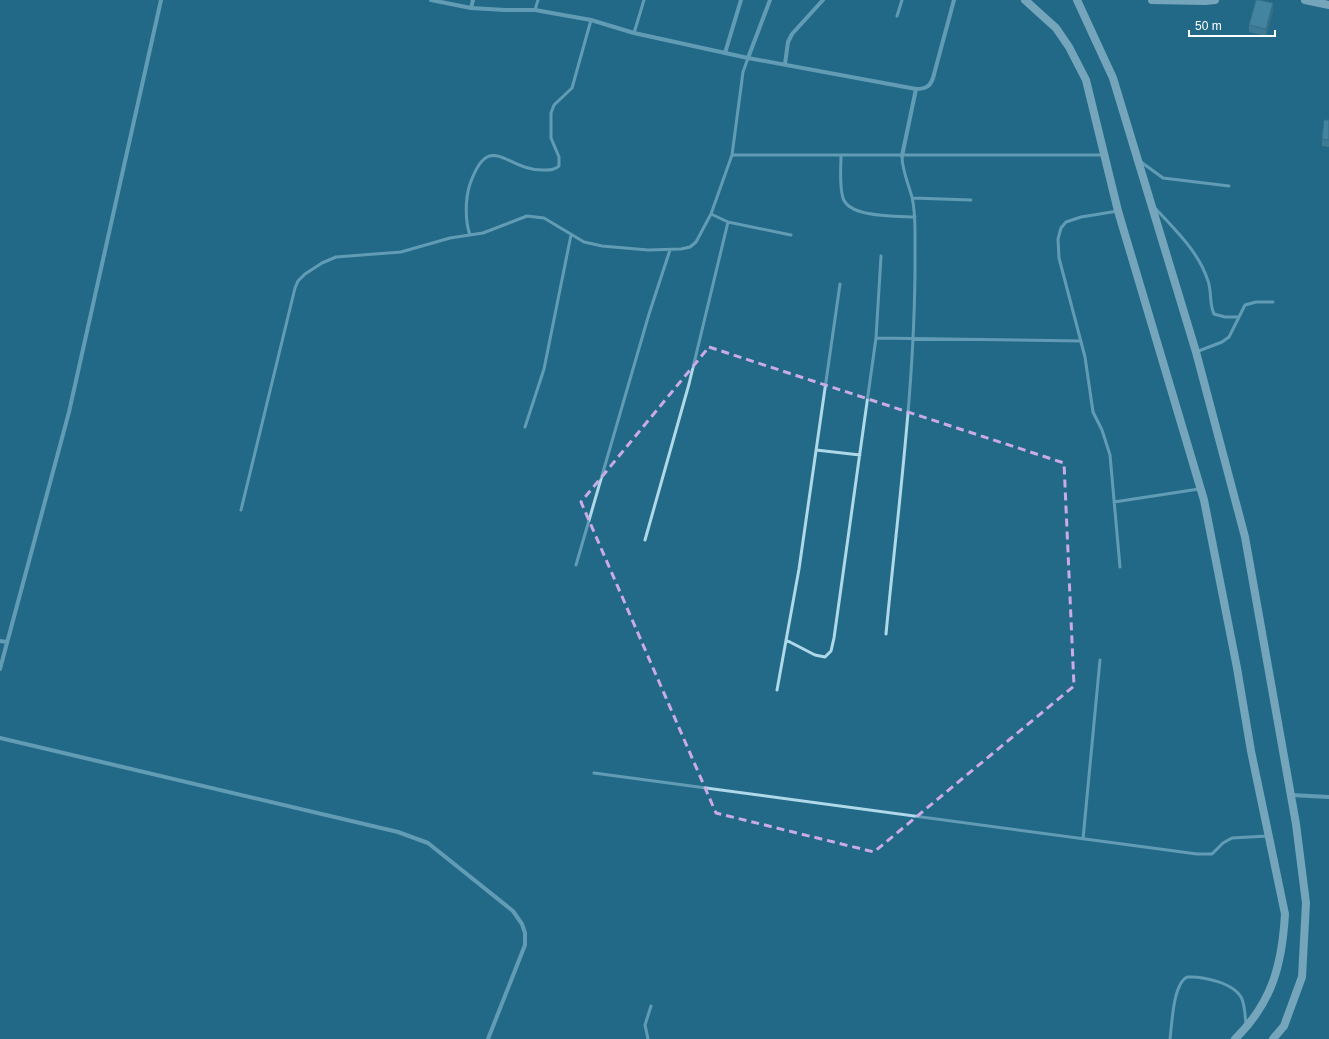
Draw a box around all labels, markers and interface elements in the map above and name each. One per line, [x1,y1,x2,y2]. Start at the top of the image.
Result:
scale bar [1189,12,1275,38]
text: 50 m [1195,19,1222,33]

